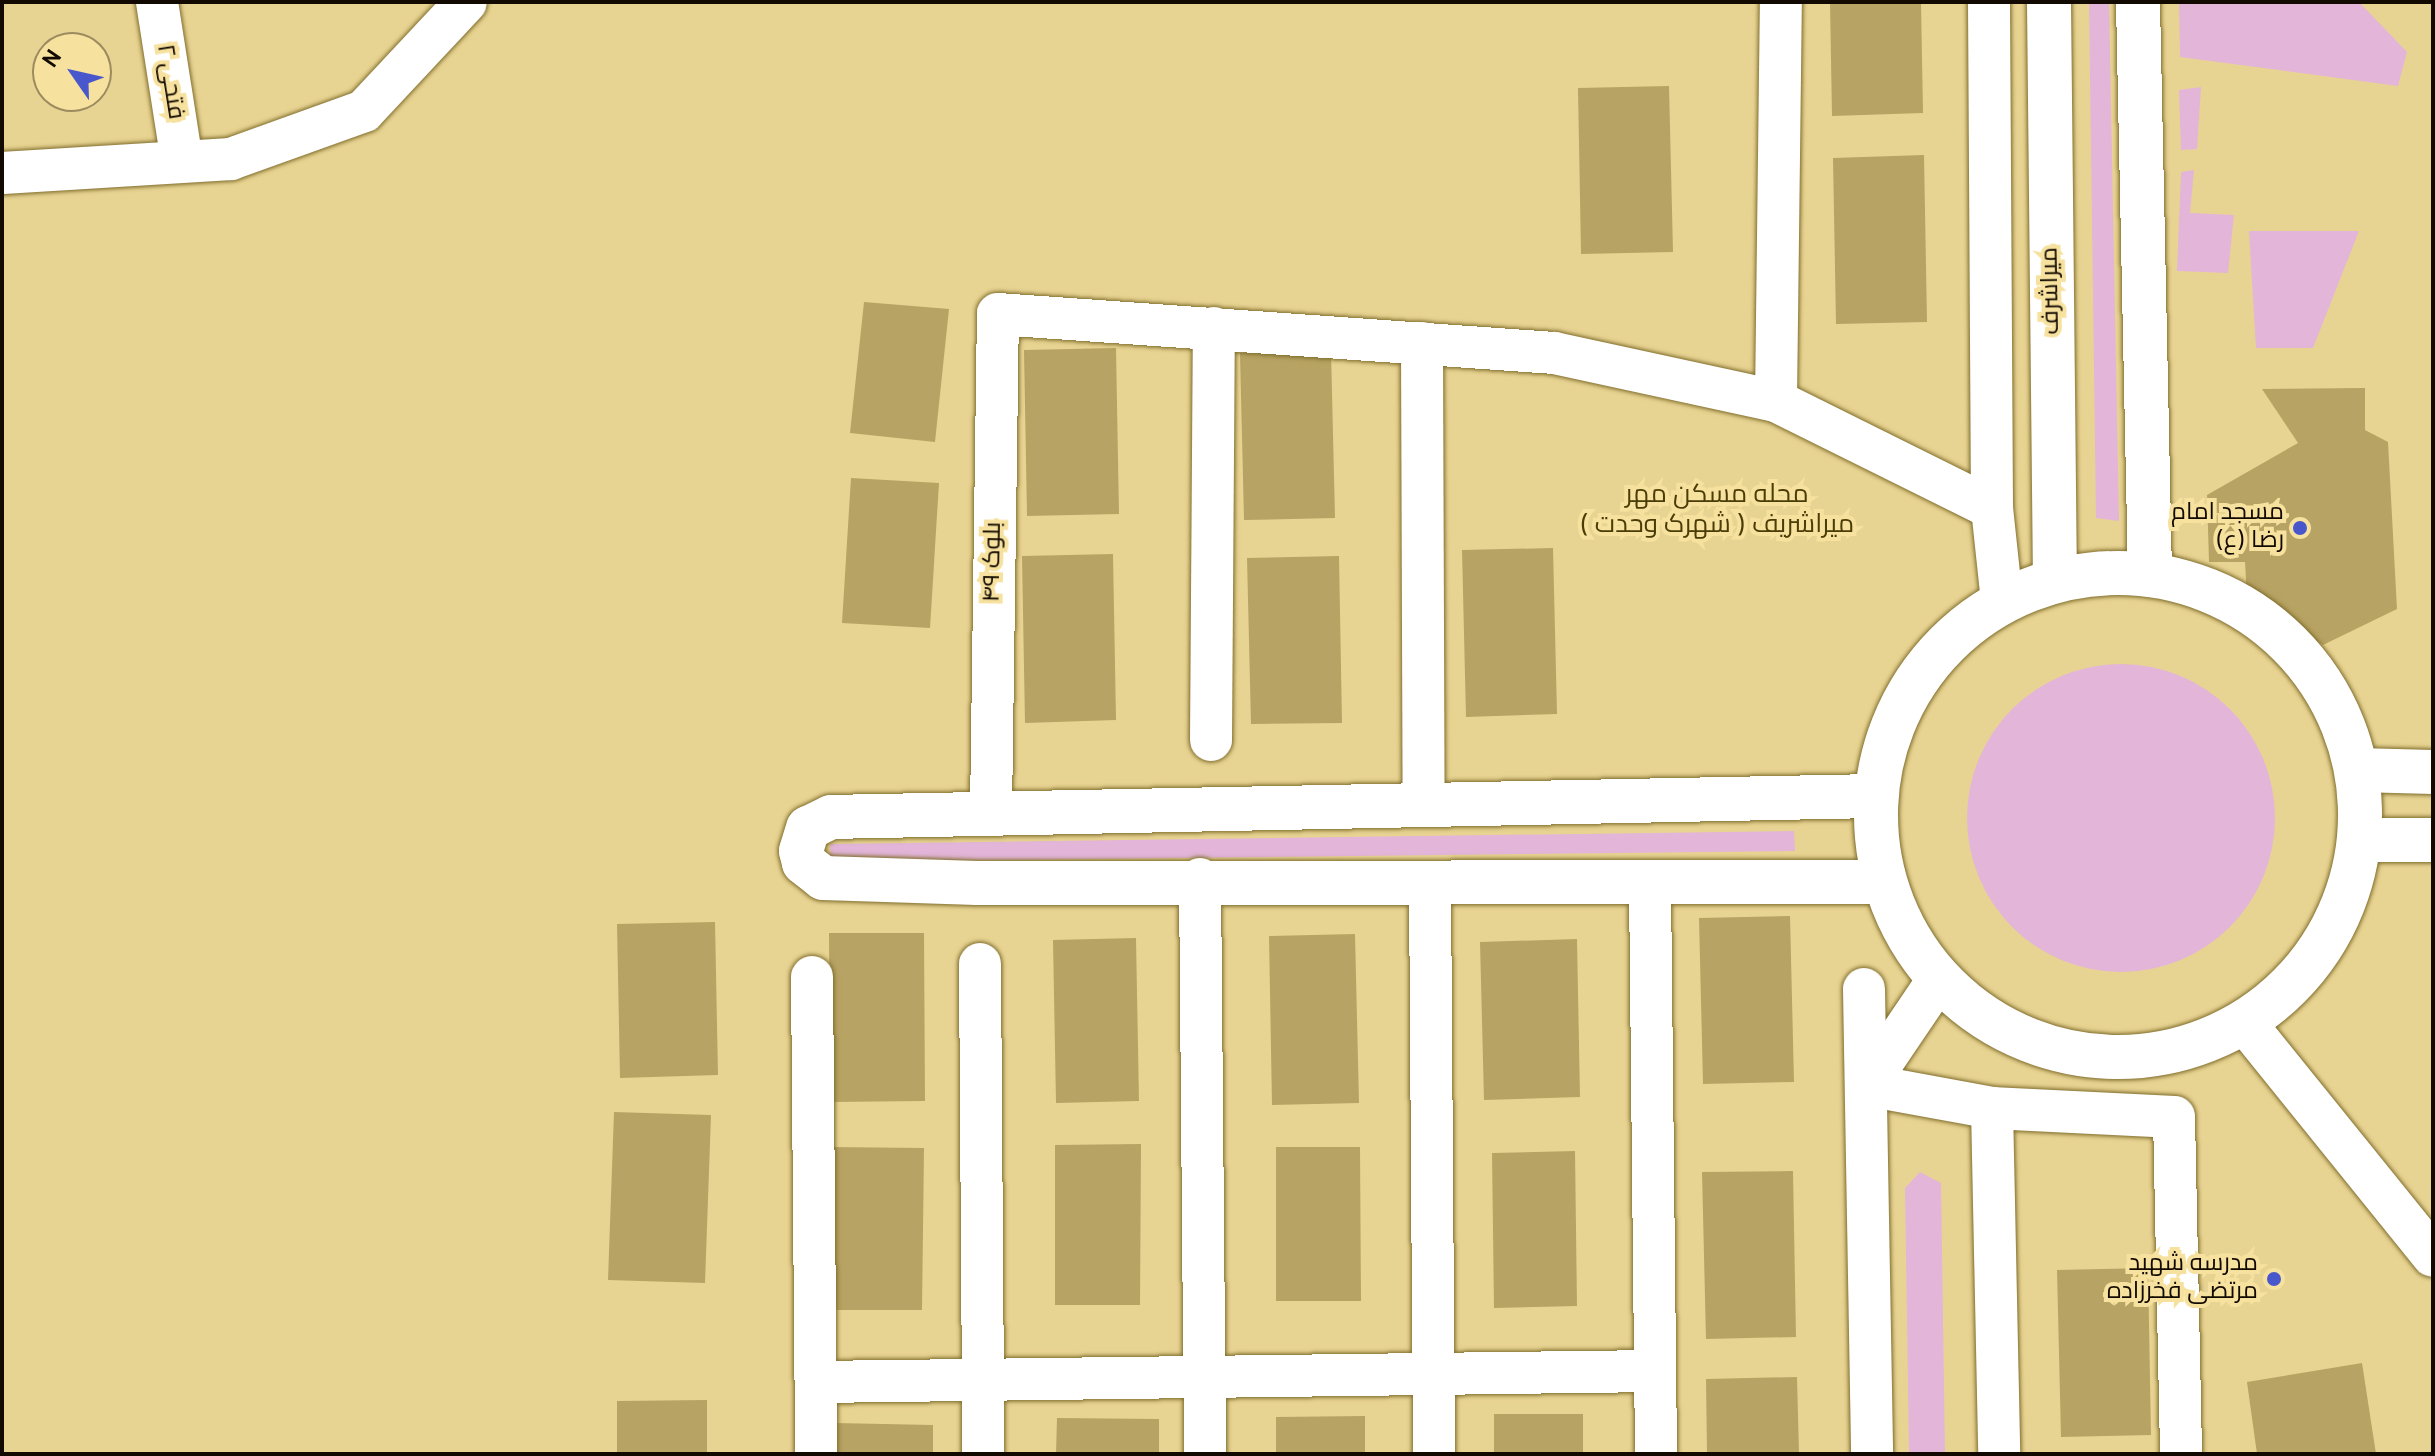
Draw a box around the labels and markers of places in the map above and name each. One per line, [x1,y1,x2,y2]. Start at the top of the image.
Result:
place label: مسجد امام رضا (ع) [2171,500,2284,556]
marker: مسجد امام رضا (ع) [2291,519,2309,537]
place label: مدرسه شهید مرتضی فخرزاده [2107,1251,2258,1307]
marker: مدرسه شهید مرتضی فخرزاده [2265,1270,2283,1288]

